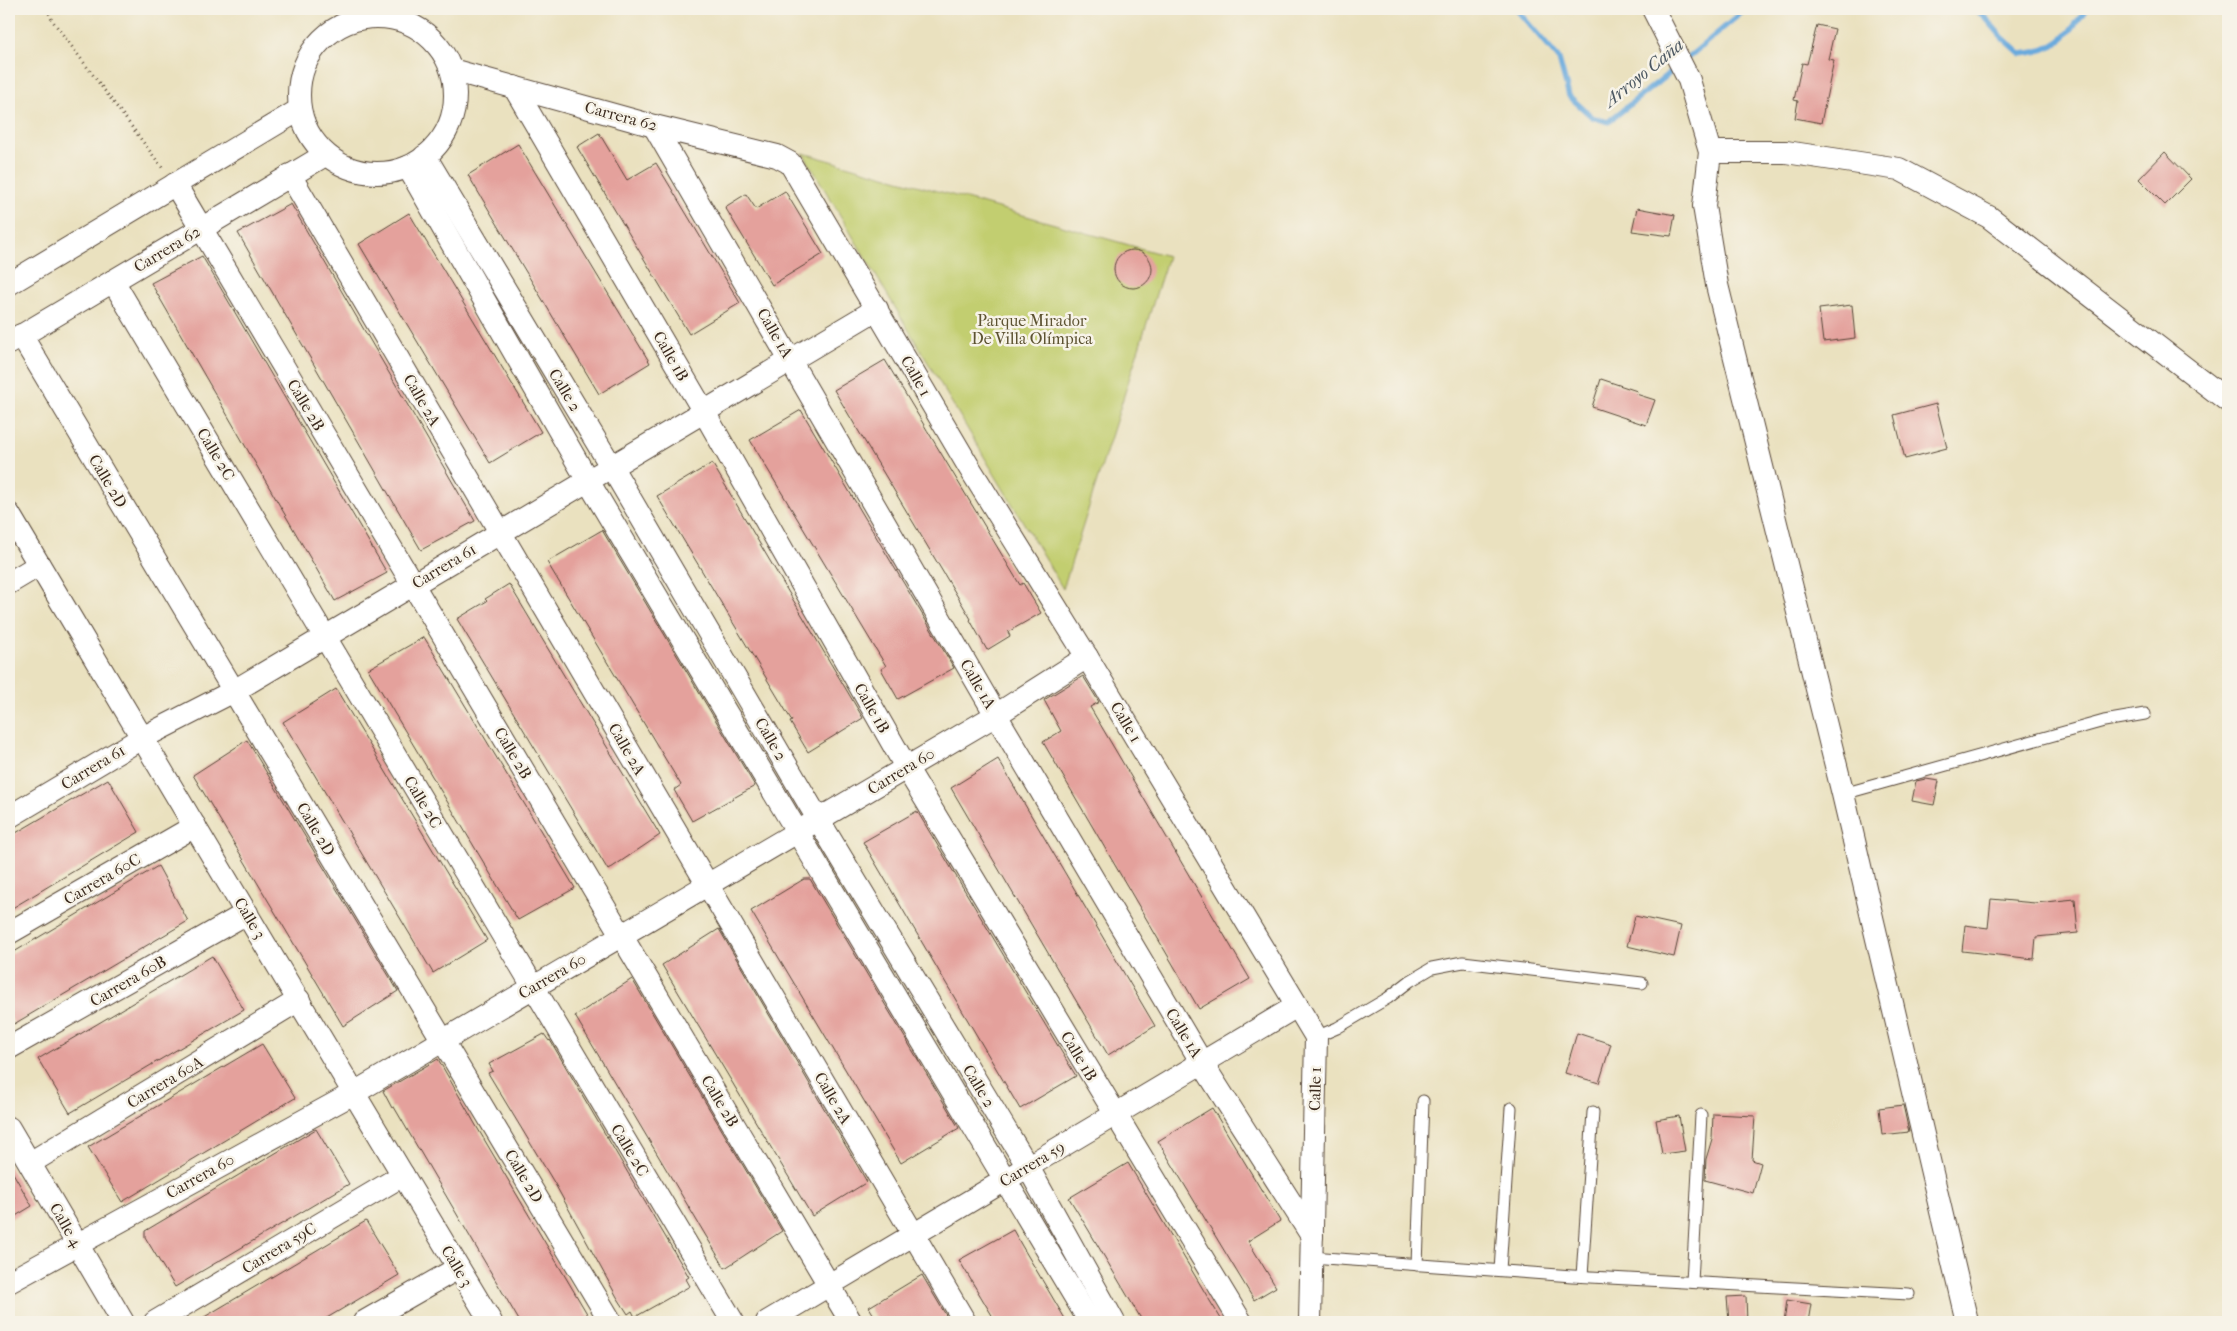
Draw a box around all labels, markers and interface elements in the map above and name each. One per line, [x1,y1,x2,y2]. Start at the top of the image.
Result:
water label: Arroyo Caña [1598,35,1688,113]
street label: Carrera 62 [583,97,659,135]
street label: Carrera 62 [130,222,204,276]
street label: Calle 1A [753,305,797,362]
park label: Parque Mirador De Villa Olímpica [971,311,1093,348]
street label: Calle 1B [649,328,693,384]
street label: Calle 1 [897,352,935,400]
street label: Calle 2 [545,365,585,415]
street label: Calle 2A [400,371,445,430]
street label: Calle 2B [283,376,329,434]
street label: Calle 2C [193,425,239,483]
street label: Calle 2D [85,451,131,511]
street label: Carrera 61 [408,539,480,593]
street label: Calle 1A [956,656,1000,713]
street label: Calle 1B [850,680,894,736]
street label: Calle 1 [1107,698,1145,746]
street label: Calle 2 [751,714,791,764]
street label: Calle 2A [605,720,650,779]
street label: Calle 2B [490,724,536,782]
street label: Carrera 61 [57,740,129,794]
street label: Carrera 60 [864,744,938,798]
street label: Calle 2C [400,773,446,831]
street label: Calle 2D [293,799,339,859]
street label: Carrera 60C [60,849,144,909]
street label: Calle 3 [230,894,270,942]
street label: Carrera 60 [515,949,589,1003]
street label: Carrera 60B [86,951,170,1011]
street label: Calle 1A [1162,1005,1206,1062]
street label: Calle 1B [1057,1028,1101,1084]
street label: Carrera 60A [124,1052,207,1112]
street label: Calle 2 [959,1061,999,1111]
street label: Calle 1 [1305,1067,1325,1111]
street label: Calle 2A [811,1069,856,1128]
street label: Calle 2B [697,1072,743,1130]
street label: Calle 2C [607,1121,653,1179]
street label: Carrera 59 [996,1137,1068,1191]
street label: Calle 2D [501,1146,547,1206]
street label: Carrera 60 [163,1150,237,1202]
street label: Calle 4 [46,1200,86,1251]
street label: Carrera 59C [238,1218,320,1278]
street label: Calle 3 [437,1242,477,1290]

